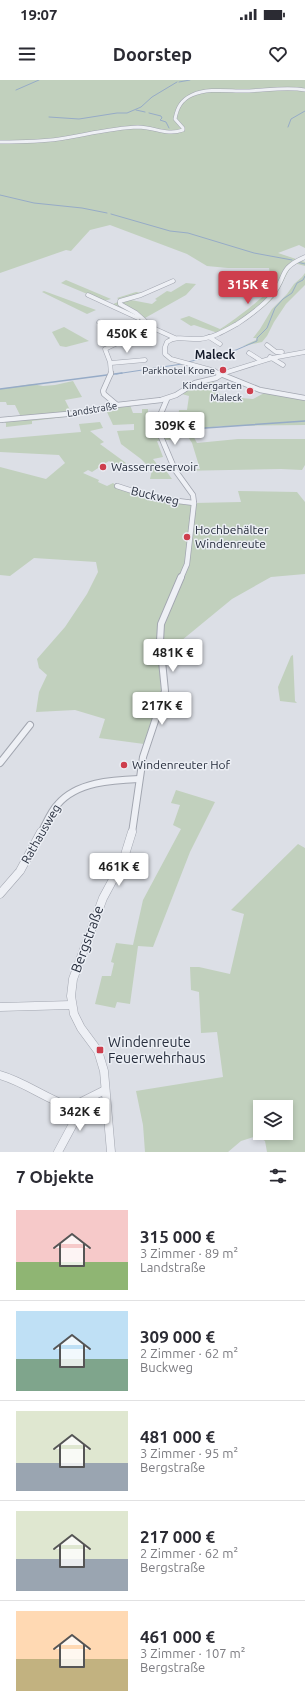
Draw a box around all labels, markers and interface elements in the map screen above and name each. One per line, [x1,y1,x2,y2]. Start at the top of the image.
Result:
text: 19:07 [20,6,58,23]
icon: menu [16,43,38,65]
icon: heart [267,43,289,65]
text: Doorstep [113,44,192,64]
pin: 315K € [215,271,281,305]
text: 315K € [227,277,269,291]
pin: 450K € [94,320,160,354]
text: 450K € [106,326,148,340]
district label: Maleck [195,348,235,361]
place label: Parkhotel Krone [142,365,215,376]
marker: Parkhotel Krone [218,365,228,375]
place label: Kindergarten Maleck [183,380,242,403]
marker: Kindergarten Maleck [245,386,255,396]
street label: Landstraße [66,400,118,419]
pin: 309K € [142,412,208,446]
text: 309K € [154,418,196,432]
place label: Wasserreservoir [111,460,198,473]
marker: Wasserreservoir [98,462,108,472]
street label: Buckweg [130,484,180,507]
place label: Hochbehälter Windenreute [195,523,269,550]
marker: Hochbehälter Windenreute [182,532,192,542]
pin: 481K € [140,639,206,673]
text: 481K € [152,645,194,659]
pin: 217K € [129,692,195,726]
text: 217K € [141,698,183,712]
place label: Windenreuter Hof [132,758,231,771]
marker: Windenreuter Hof [119,760,129,770]
street label: Rathausweg [18,802,63,866]
pin: 461K € [86,853,152,887]
text: 461K € [98,859,140,873]
street label: Bergstraße [67,903,107,975]
place label: Windenreute Feuerwehrhaus [108,1034,206,1066]
marker: Windenreute Feuerwehrhaus [95,1045,105,1055]
pin: 342K € [47,1098,113,1132]
map controls [253,1100,293,1140]
button: layers [253,1100,293,1140]
text: 342K € [59,1104,101,1118]
icon: filters [267,1165,289,1187]
text: 7 Objekte [16,1167,94,1186]
icon: home [48,1226,96,1274]
text: 315 000 € [140,1227,215,1246]
text: 3 Zimmer · 89 m² [140,1246,238,1260]
text: Landstraße [140,1260,206,1274]
icon: home [48,1327,96,1375]
text: 309 000 € [140,1327,215,1346]
text: 2 Zimmer · 62 m² [140,1346,238,1360]
text: Buckweg [140,1360,193,1374]
icon: home [48,1427,96,1475]
text: 481 000 € [140,1427,215,1446]
text: 3 Zimmer · 95 m² [140,1446,238,1460]
text: Bergstraße [140,1460,205,1474]
icon: home [48,1527,96,1575]
text: 217 000 € [140,1527,215,1546]
text: 2 Zimmer · 62 m² [140,1546,238,1560]
text: Bergstraße [140,1560,205,1574]
icon: home [48,1627,96,1675]
text: 461 000 € [140,1627,215,1646]
text: 3 Zimmer · 107 m² [140,1646,246,1660]
text: Bergstraße [140,1660,205,1674]

